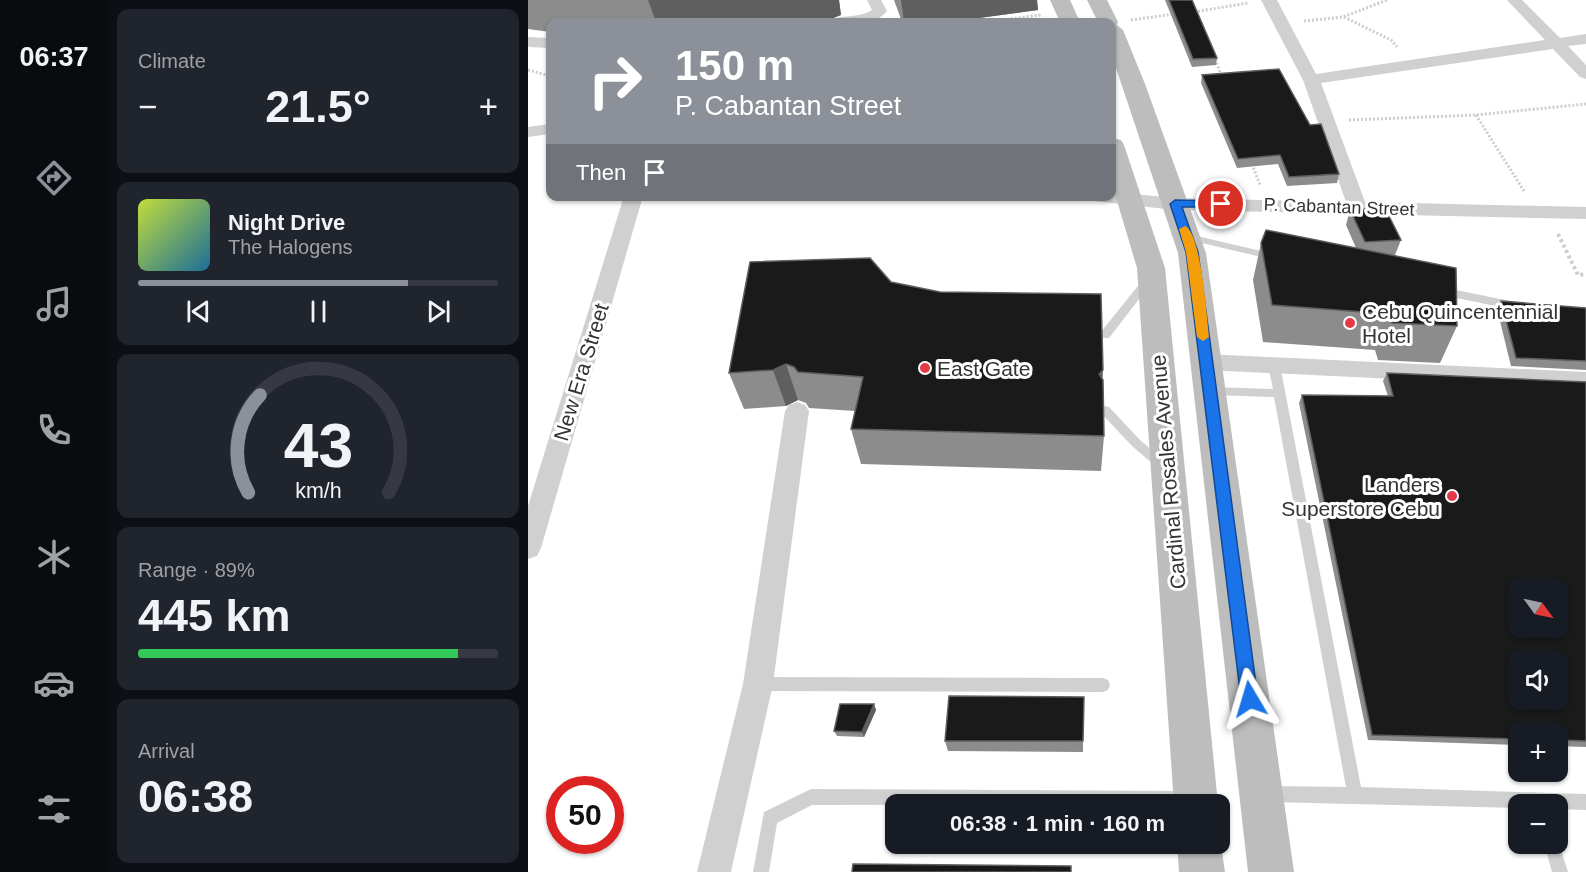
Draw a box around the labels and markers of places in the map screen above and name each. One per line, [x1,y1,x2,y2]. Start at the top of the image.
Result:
pin [1195,178,1246,229]
place label: Cebu Quincentennial Hotel [1362,300,1558,347]
marker: Cebu Quincentennial Hotel [1343,316,1357,330]
place label: East Gate [937,357,1030,380]
marker: East Gate [918,361,932,375]
place label: Landers Superstore Cebu [1281,473,1440,520]
marker: Landers Superstore Cebu [1445,489,1459,503]

